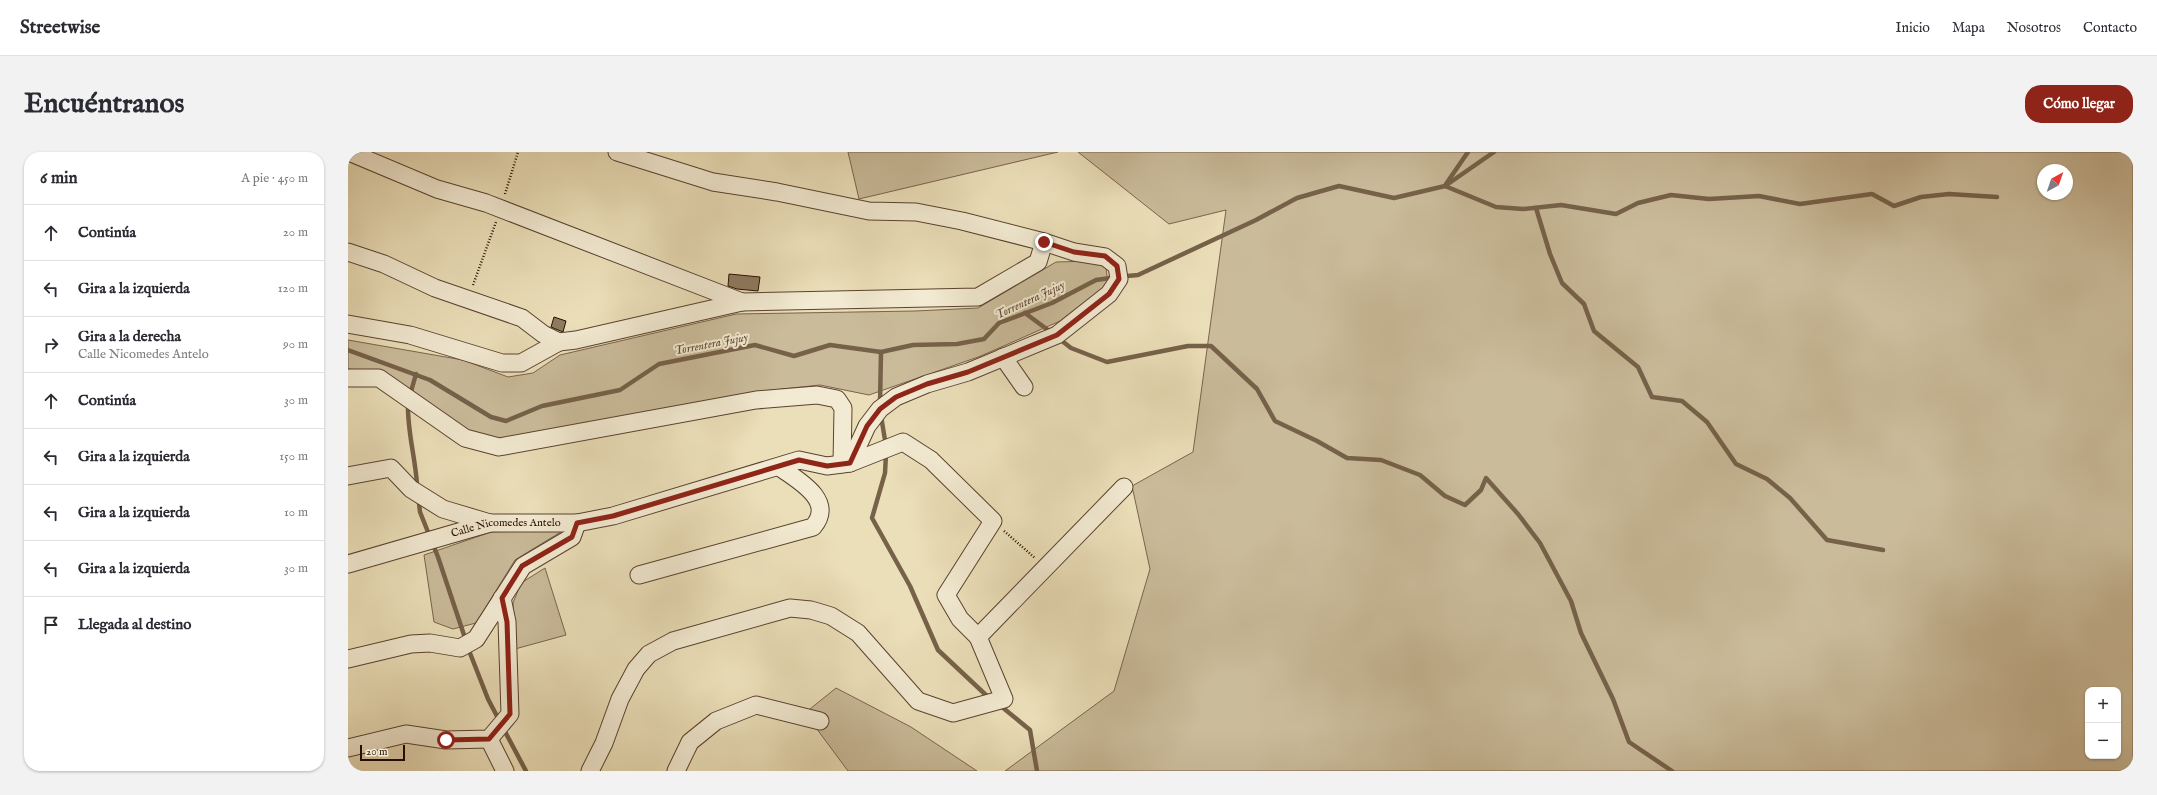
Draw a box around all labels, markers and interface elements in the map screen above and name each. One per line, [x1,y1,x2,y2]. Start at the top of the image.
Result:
text: Streetwise [20,16,100,40]
text: Inicio [1895,19,1930,37]
text: Mapa [1952,19,1985,37]
text: Nosotros [2007,19,2061,37]
text: Contacto [2083,19,2137,37]
button: Cómo llegar [2025,85,2133,123]
text: Encuéntranos [24,87,184,122]
north arrow [2037,164,2073,200]
text: 6 min [40,168,78,189]
text: A pie · 450 m [241,170,308,187]
icon: ahead [40,222,62,244]
text: Continúa [78,223,136,242]
text: 20 m [283,224,308,241]
route end [1035,233,1053,251]
water label: Torrentera Jujuy [993,277,1068,323]
icon: left [40,278,62,300]
text: Gira a la izquierda [78,279,190,298]
text: 120 m [278,280,308,297]
text: Gira a la derecha [78,327,181,346]
water label: Torrentera Jujuy [673,329,750,359]
icon: right [40,334,62,356]
text: 90 m [283,336,308,353]
text: Calle Nicomedes Antelo [78,346,209,363]
icon: ahead [40,390,62,412]
text: Continúa [78,391,136,410]
text: 30 m [284,392,308,409]
icon: left [40,446,62,468]
text: Gira a la izquierda [78,447,190,466]
text: 150 m [279,448,308,465]
icon: left [40,502,62,524]
text: Gira a la izquierda [78,503,190,522]
text: 10 m [284,504,308,521]
street label: Calle Nicomedes Antelo [449,516,561,541]
icon: left [40,558,62,580]
text: Gira a la izquierda [78,559,190,578]
text: 30 m [284,560,308,577]
icon: arrive [40,614,62,636]
text: Llegada al destino [78,615,191,634]
map controls [2085,687,2121,759]
button: + [2085,687,2121,723]
button: − [2085,723,2121,759]
route start [437,731,455,749]
scale bar [360,743,405,762]
text: 20 m [366,745,387,759]

